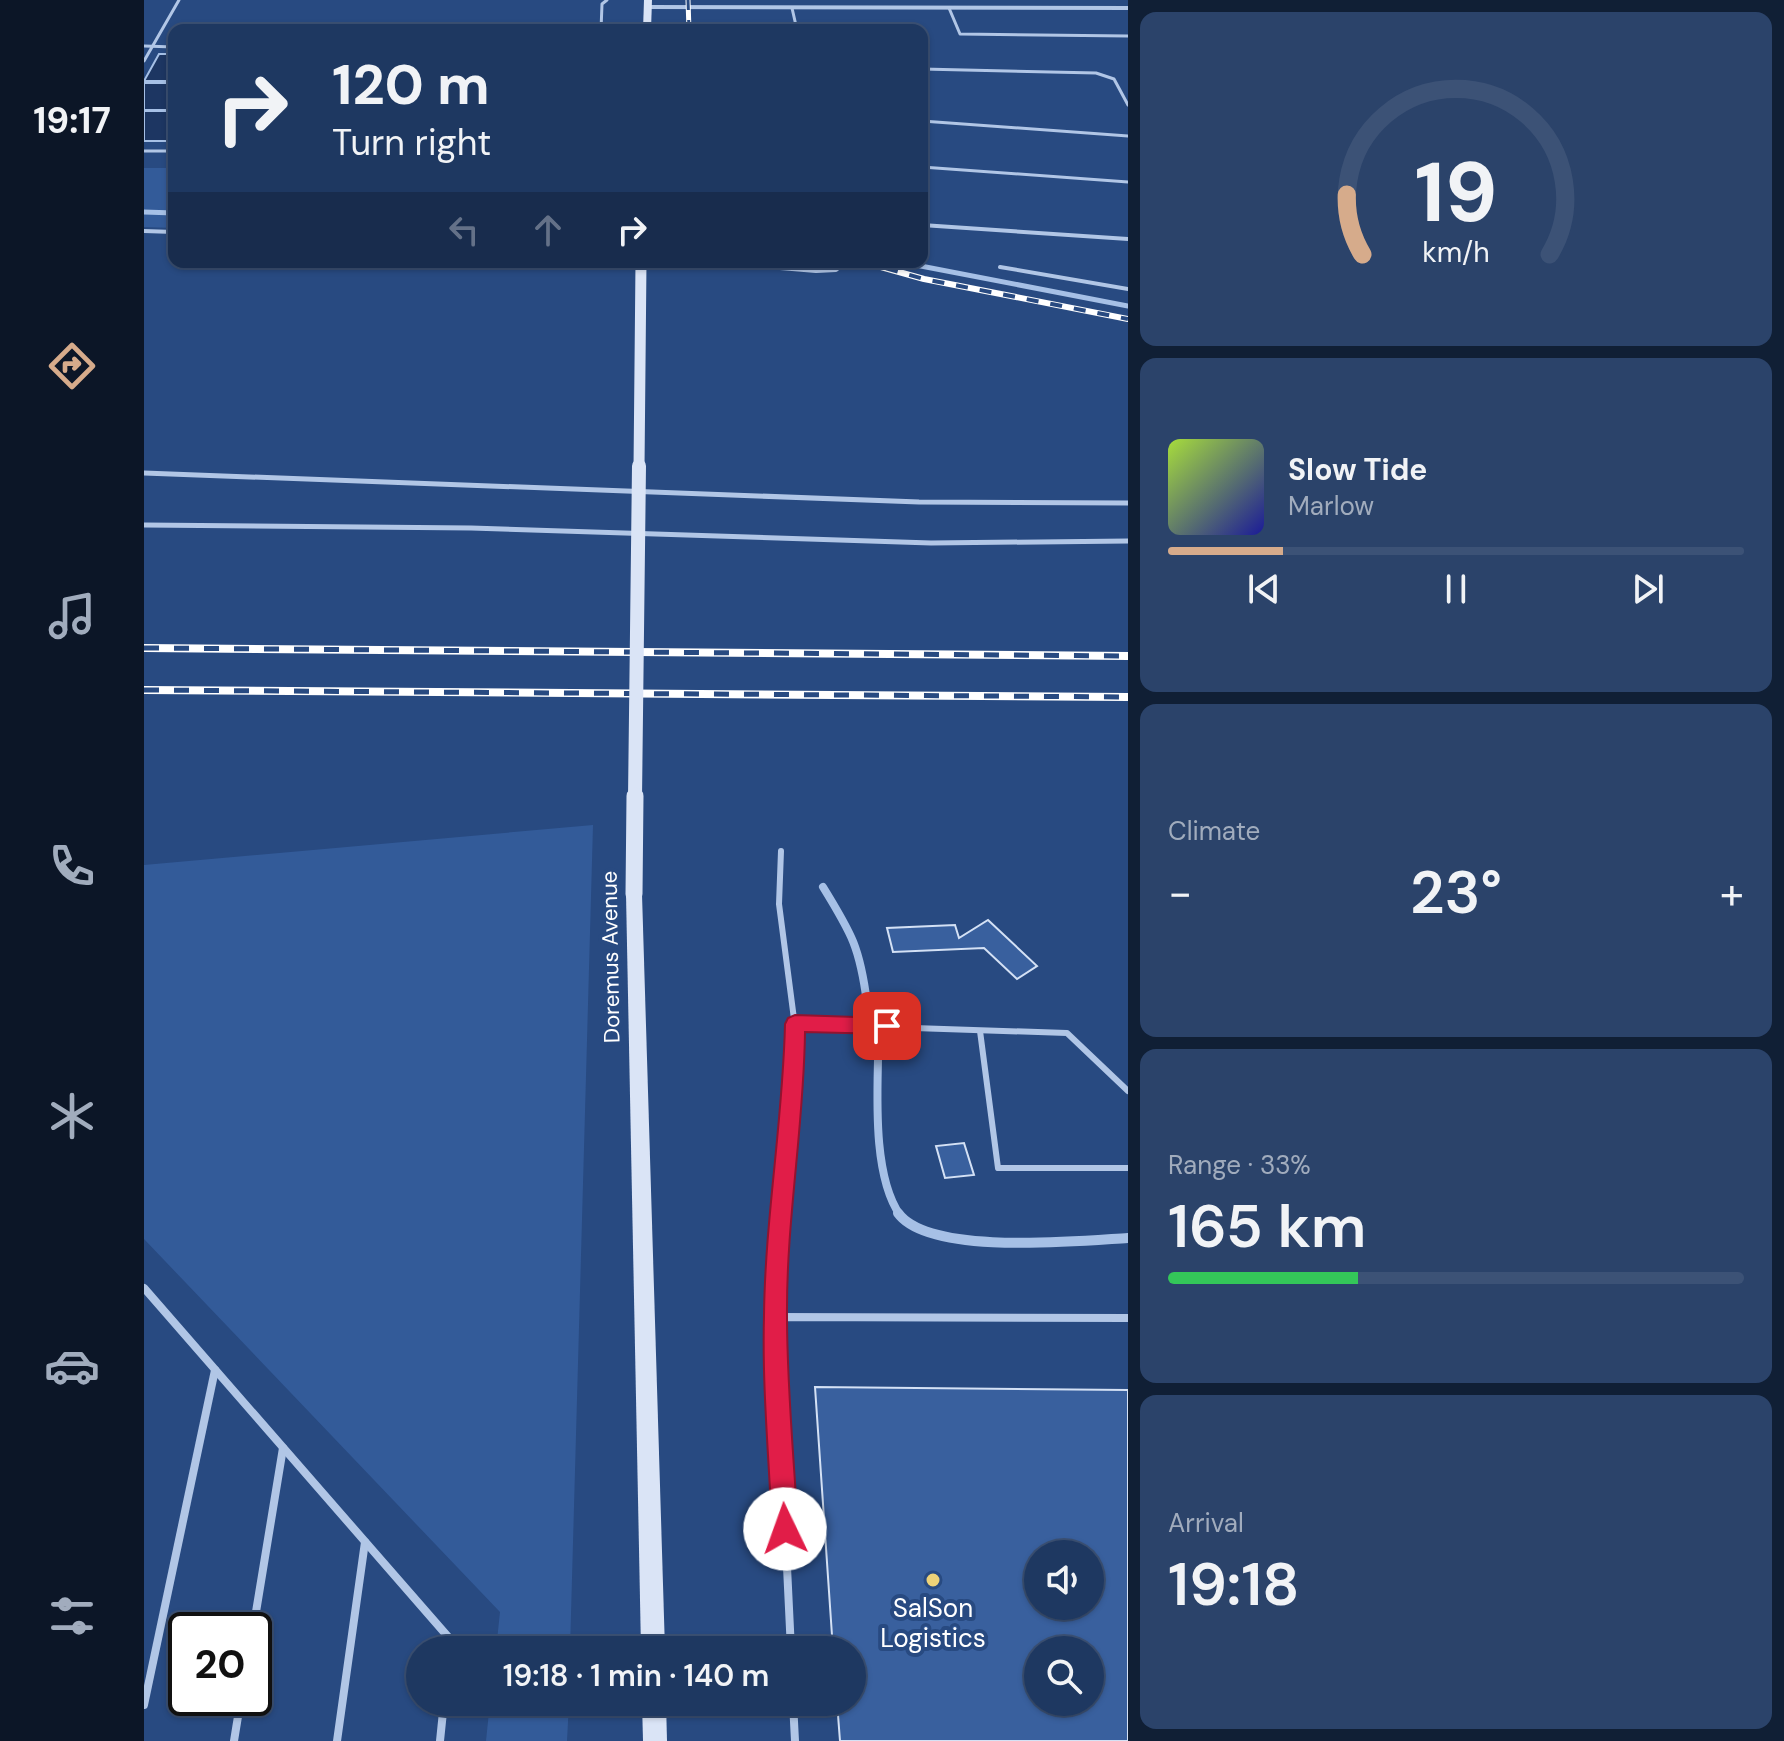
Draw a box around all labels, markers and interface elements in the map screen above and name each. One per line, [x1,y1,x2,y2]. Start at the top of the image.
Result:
text: 120 m [332,48,490,121]
icon: right [200,56,304,160]
text: 19:17 [33,97,111,144]
text: Turn right [332,119,491,166]
text: 19 [1414,137,1498,246]
icon: left [442,208,486,252]
icon: ahead [526,208,570,252]
icon: right [610,208,654,252]
text: km/h [1422,234,1490,271]
icon: directions [44,338,100,394]
text: Slow Tide [1288,450,1427,489]
text: Marlow [1288,489,1374,523]
icon: previous [1242,567,1286,611]
icon: pause [1434,567,1478,611]
icon: next [1626,567,1670,611]
icon: music [44,588,100,644]
text: Climate [1168,814,1260,848]
icon: phone [44,838,100,894]
text: 23° [1410,853,1502,932]
text: − [1168,864,1192,922]
text: + [1720,864,1744,922]
street label: Doremus Avenue [594,871,627,1043]
pin [853,992,921,1060]
icon: arrive [865,1004,909,1048]
icon: climate [44,1088,100,1144]
text: Range · 33% [1168,1148,1311,1182]
text: 165 km [1168,1187,1366,1266]
icon: car [44,1338,100,1394]
position arrow [743,1487,827,1571]
text: Arrival [1168,1506,1244,1540]
map controls [1024,1540,1104,1716]
button: sound [1024,1540,1104,1620]
text: 19:18 [1168,1545,1300,1624]
marker: SalSon Logistics [924,1571,942,1589]
icon: filters [44,1588,100,1644]
place label: SalSon Logistics [880,1591,986,1655]
speed limit sign: 20 [168,1612,272,1716]
button: search [1024,1636,1104,1716]
text: 19:18 · 1 min · 140 m [503,1656,769,1695]

